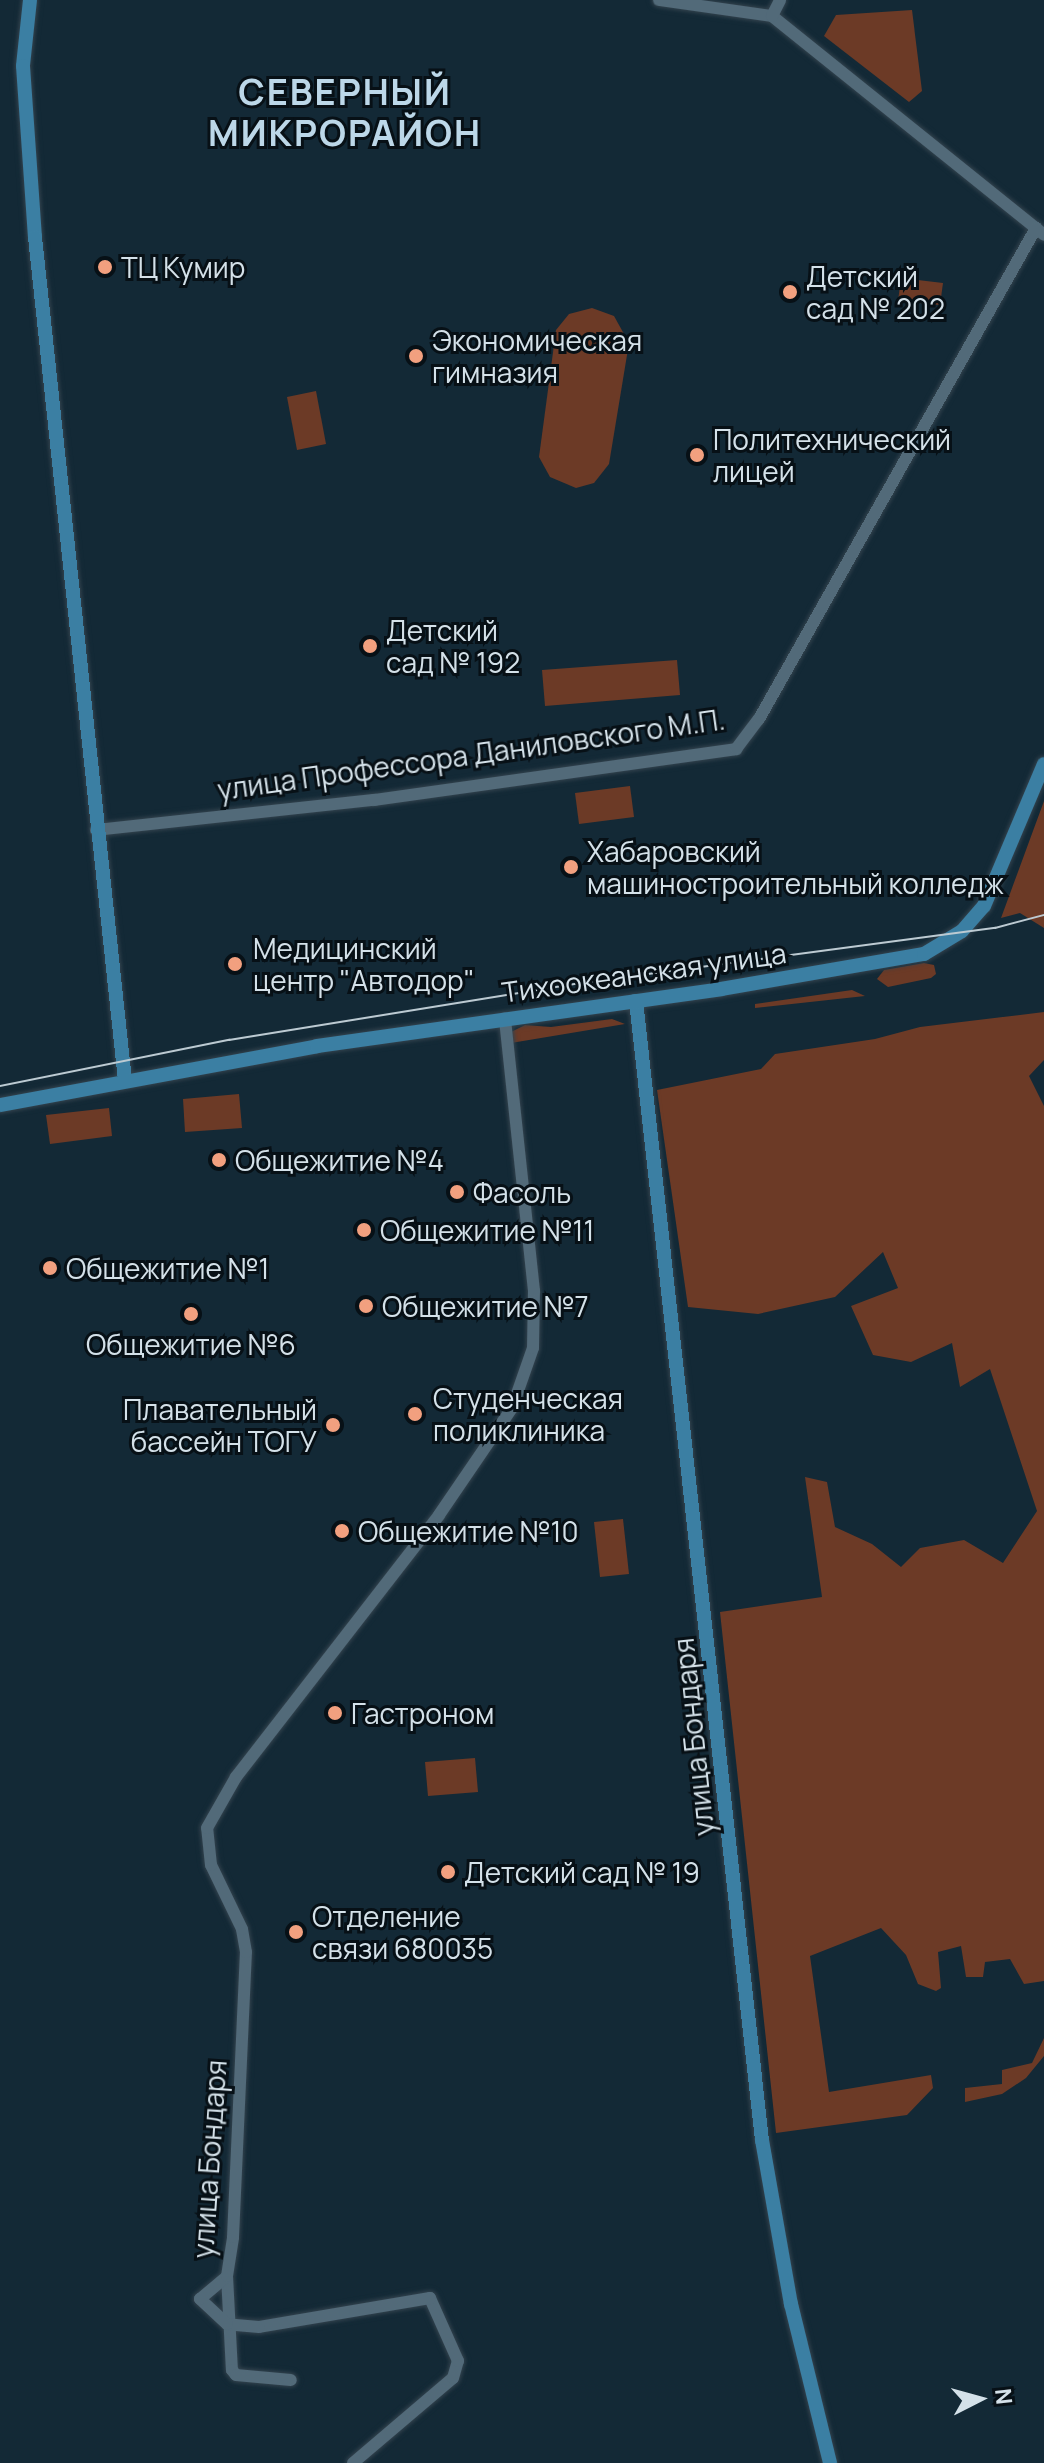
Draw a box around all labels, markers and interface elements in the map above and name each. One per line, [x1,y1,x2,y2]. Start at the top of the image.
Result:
district label: СЕВЕРНЫЙ МИКРОРАЙОН [208,69,482,154]
place label: ТЦ Кумир [121,250,245,284]
marker: ТЦ Кумир [96,258,114,276]
place label: Детский сад № 202 [806,259,945,325]
marker: Детский сад № 202 [781,283,799,301]
place label: Экономическая гимназия [432,323,642,389]
marker: Экономическая гимназия [407,347,425,365]
place label: Политехнический лицей [713,422,951,488]
marker: Политехнический лицей [688,446,706,464]
place label: Детский сад № 192 [386,613,520,679]
marker: Детский сад № 192 [361,637,379,655]
street label: улица Профессора Даниловского М.П. [215,702,727,806]
place label: Хабаровский машиностроительный колледж [587,834,1004,900]
marker: Хабаровский машиностроительный колледж [562,858,580,876]
place label: Медицинский центр "Автодор" [253,931,475,997]
street label: Тихоокеанская улица [500,935,788,1009]
marker: Медицинский центр "Автодор" [224,953,246,975]
place label: Общежитие №4 [235,1143,444,1177]
marker: Общежитие №4 [210,1151,228,1169]
place label: Фасоль [473,1175,571,1209]
marker: Фасоль [448,1183,466,1201]
place label: Общежитие №11 [380,1213,594,1247]
marker: Общежитие №11 [355,1221,373,1239]
place label: Общежитие №1 [66,1251,269,1285]
marker: Общежитие №1 [41,1259,59,1277]
place label: Общежитие №7 [382,1289,589,1323]
marker: Общежитие №7 [357,1297,375,1315]
marker: Общежитие №6 [182,1305,200,1323]
place label: Общежитие №6 [86,1327,296,1361]
place label: Студенческая поликлиника [433,1381,623,1447]
place label: Плавательный бассейн ТОГУ [123,1392,317,1458]
marker: Студенческая поликлиника [404,1403,426,1425]
marker: Плавательный бассейн ТОГУ [324,1416,342,1434]
place label: Общежитие №10 [358,1514,578,1548]
marker: Общежитие №10 [333,1522,351,1540]
street label: улица Бондаря [666,1636,720,1838]
place label: Гастроном [351,1696,494,1730]
marker: Гастроном [326,1704,344,1722]
place label: Детский сад № 19 [464,1855,700,1889]
marker: Детский сад № 19 [439,1863,457,1881]
place label: Отделение связи 680035 [312,1899,493,1965]
marker: Отделение связи 680035 [287,1923,305,1941]
street label: улица Бондаря [185,2059,233,2259]
north arrow [940,2359,1020,2439]
text: N [988,2387,1020,2406]

